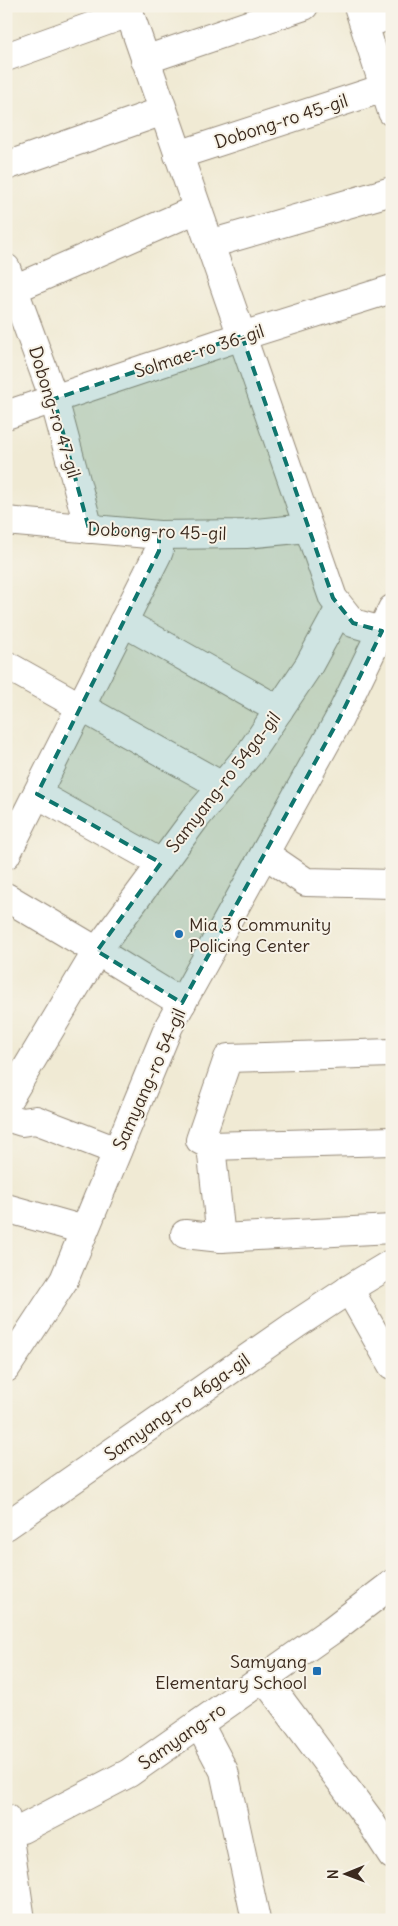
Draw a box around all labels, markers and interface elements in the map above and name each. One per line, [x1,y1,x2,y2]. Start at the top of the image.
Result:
street label: Dobong-ro 45-gil [211,89,351,153]
street label: Solmae-ro 36-gil [131,319,267,383]
street label: Dobong-ro 47-gil [24,343,86,481]
street label: Dobong-ro 45-gil [87,517,227,545]
street label: Samyang-ro 54ga-gil [161,707,285,857]
place label: Mia 3 Community Policing Center [189,913,331,957]
marker: Mia 3 Community Policing Center [173,928,185,940]
street label: Samyang-ro 54-gil [107,1005,191,1153]
street label: Samyang-ro 46ga-gil [100,1348,254,1466]
place label: Samyang Elementary School [155,1650,307,1694]
marker: Samyang Elementary School [311,1665,323,1677]
street label: Samyang-ro [134,1697,230,1775]
north arrow [320,1848,370,1898]
text: N [324,1869,342,1879]

